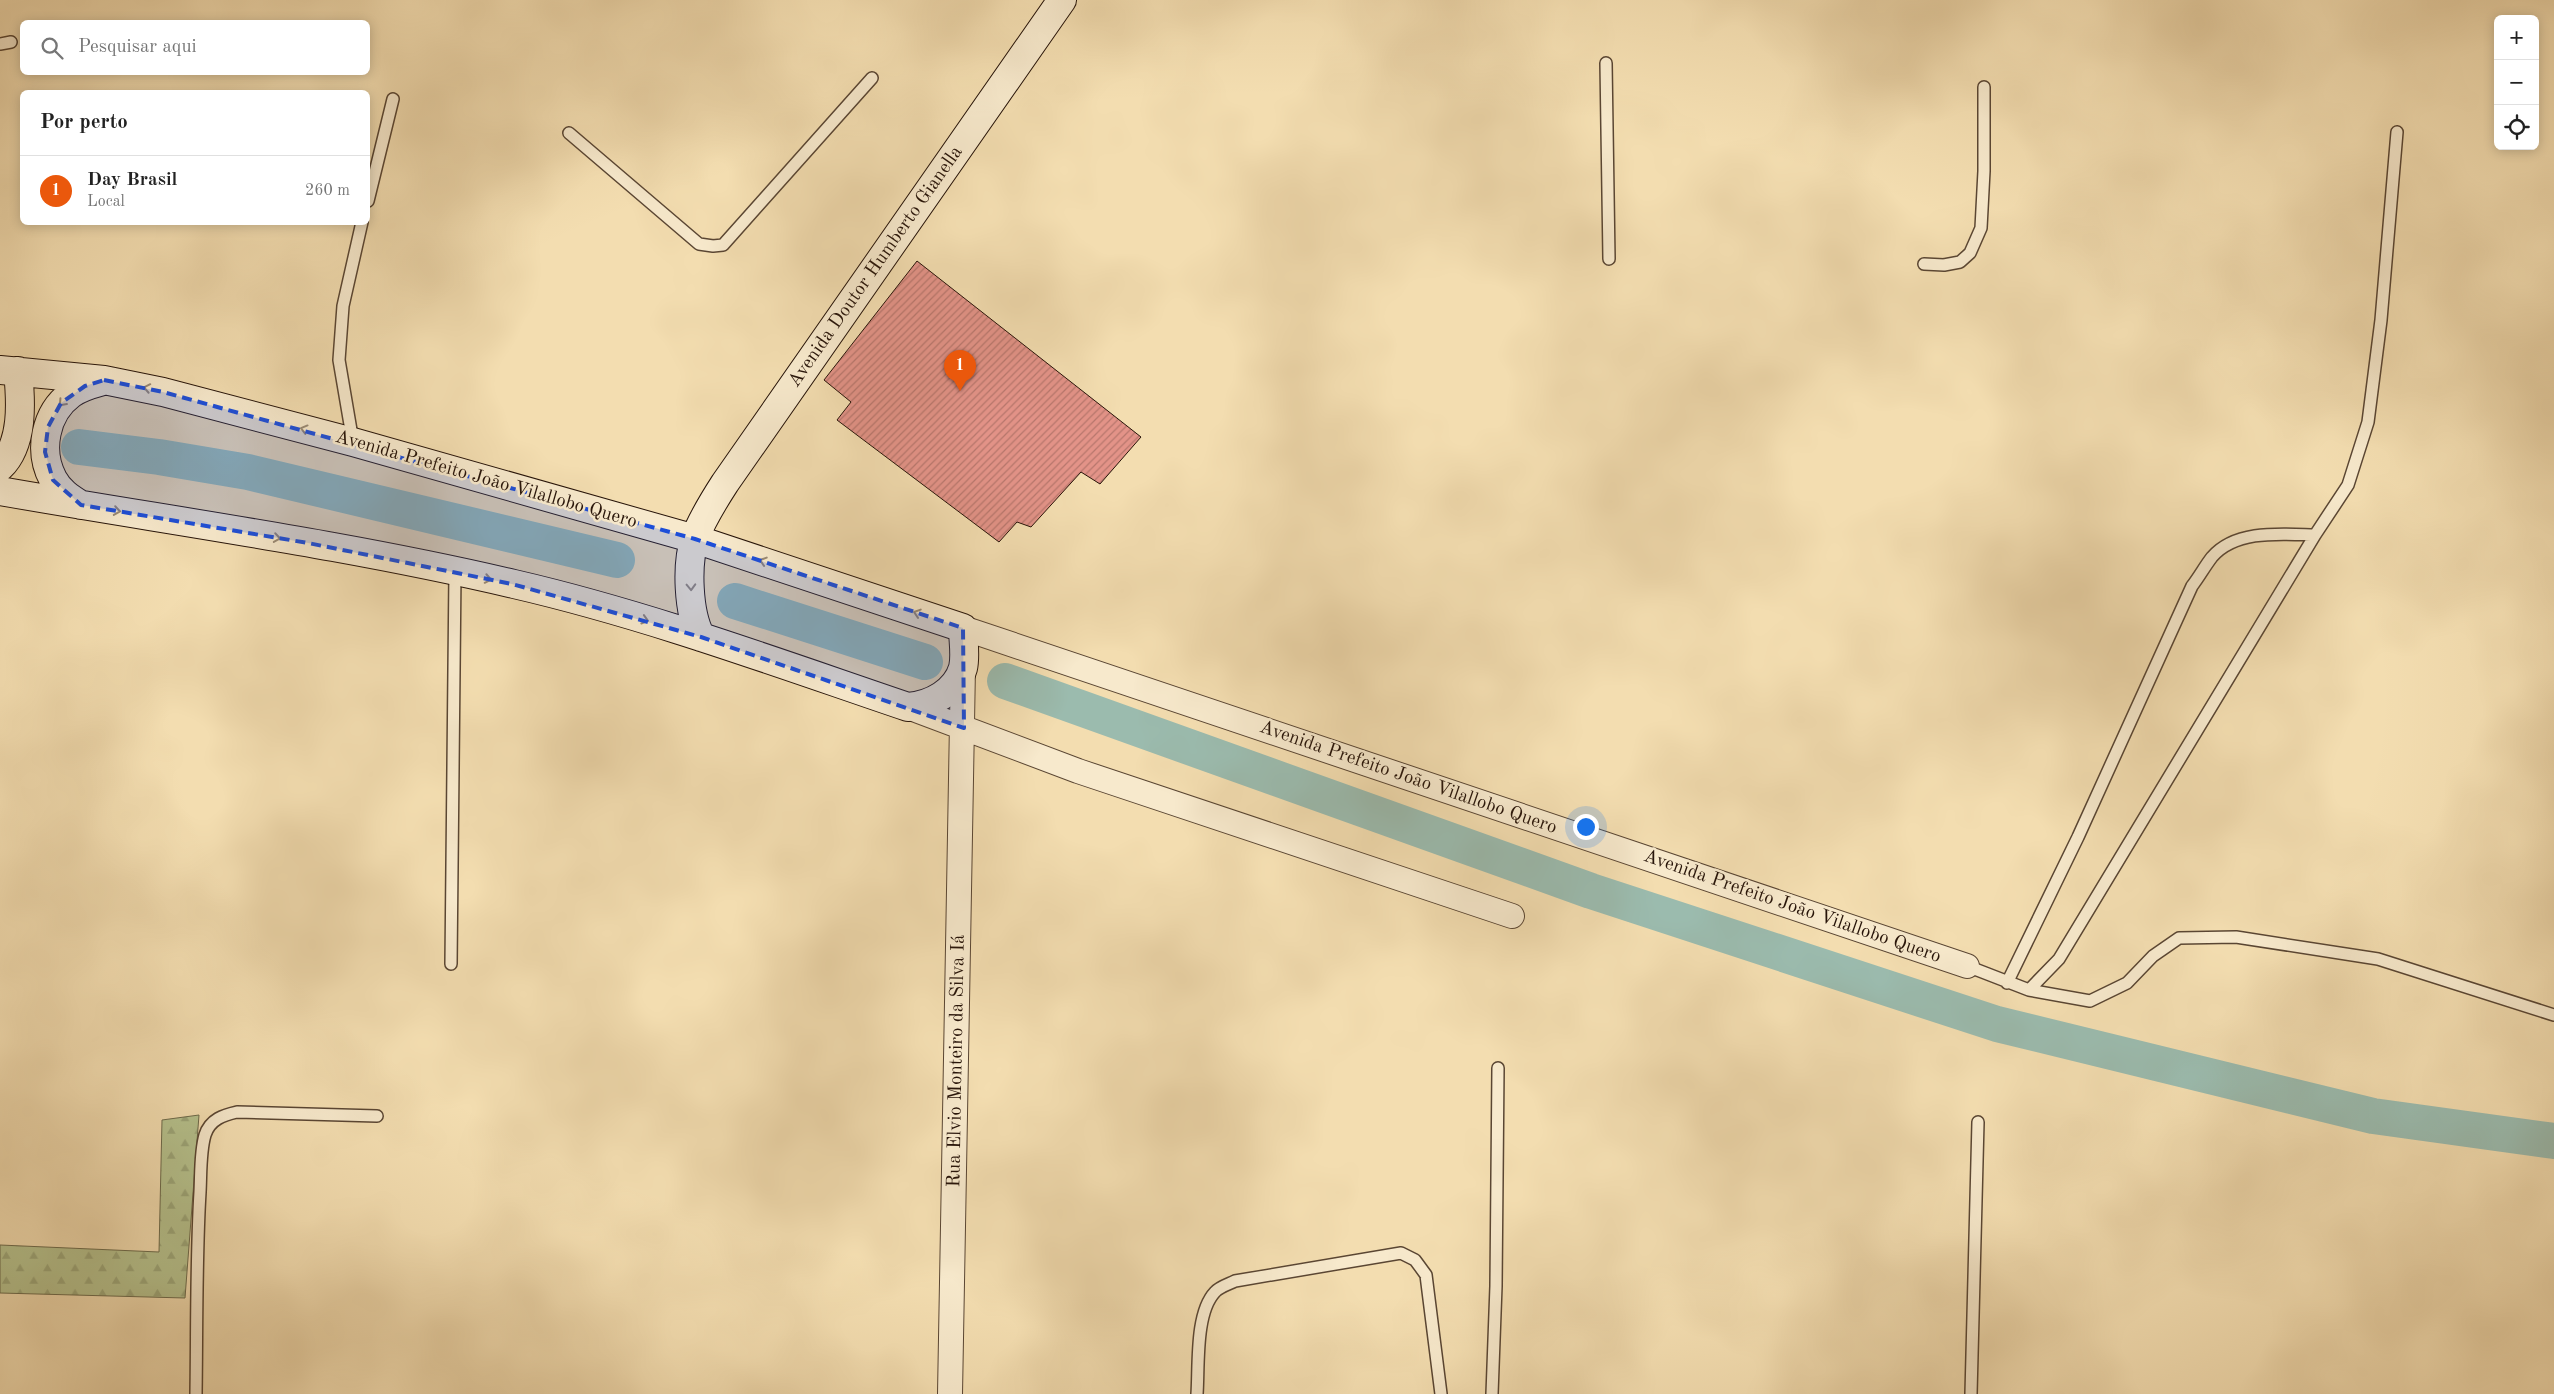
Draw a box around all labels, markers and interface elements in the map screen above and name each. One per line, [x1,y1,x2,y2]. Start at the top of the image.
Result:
map controls [2494,15,2539,150]
button: + [2494,15,2539,60]
search box [20,20,370,75]
icon: search [38,34,66,62]
text: Pesquisar aqui [78,38,197,57]
button: − [2494,60,2539,105]
button: locate [2494,105,2539,150]
text: Por perto [40,112,128,133]
street label: Avenida Doutor Humberto Gianella [785,142,967,391]
text: Day Brasil [87,171,177,190]
text: 1 [51,183,61,199]
text: 260 m [305,183,350,199]
text: Local [87,194,125,210]
pin: 1 [944,350,976,391]
one-way arrow [143,384,151,394]
one-way arrow [59,397,68,406]
one-way arrow [301,424,309,434]
street label: Avenida Prefeito João Vilallobo Quero [333,428,639,532]
one-way arrow [113,506,121,516]
one-way arrow [274,532,282,543]
one-way arrow [759,557,768,567]
one-way arrow [484,573,493,584]
one-way arrow [686,584,696,591]
one-way arrow [913,609,922,619]
one-way arrow [641,615,649,625]
street label: Avenida Prefeito João Vilallobo Quero [1257,718,1559,838]
your location [1573,814,1599,840]
street label: Avenida Prefeito João Vilallobo Quero [1641,847,1943,967]
street label: Rua Elvio Monteiro da Silva Iá [945,934,969,1188]

